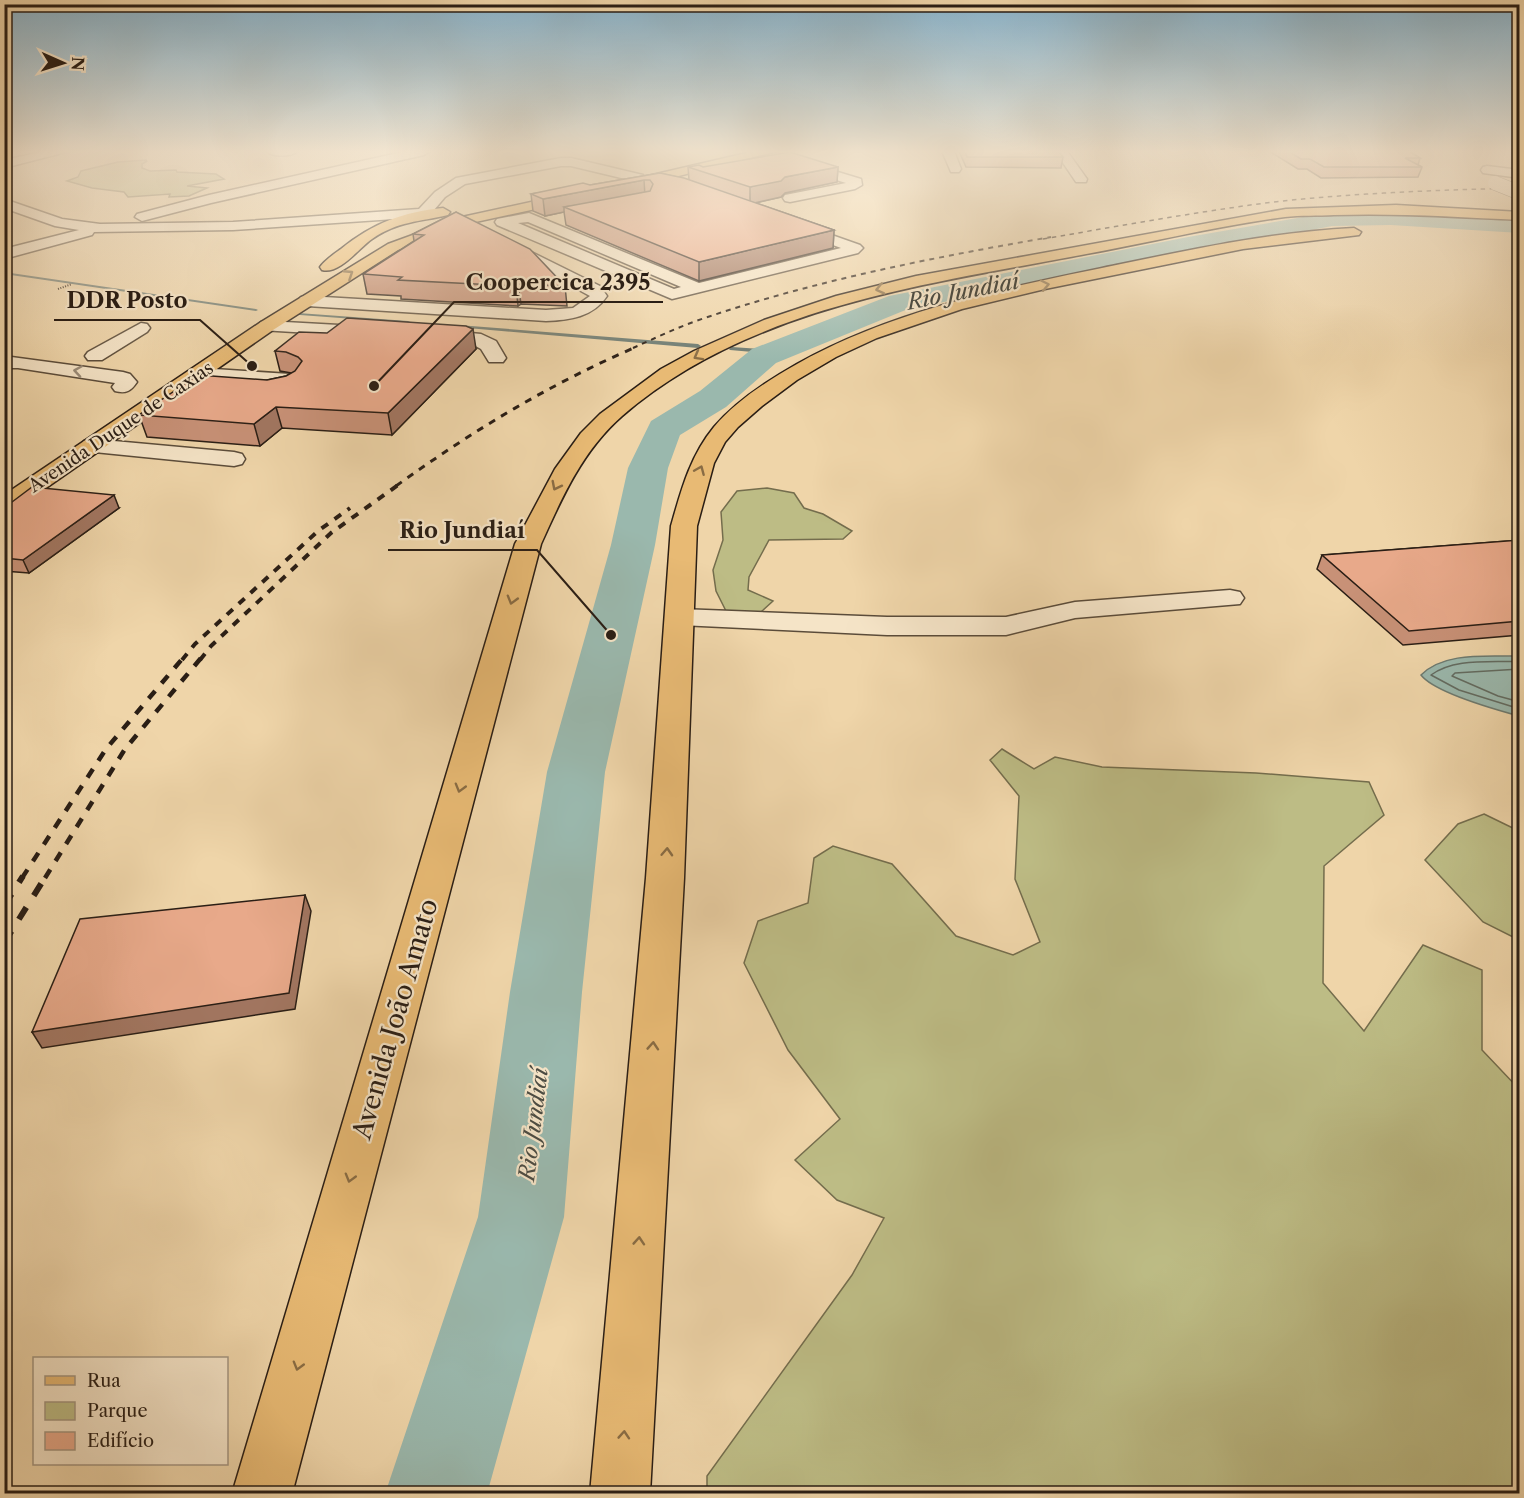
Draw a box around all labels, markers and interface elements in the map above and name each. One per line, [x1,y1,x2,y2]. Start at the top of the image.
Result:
north arrow [33,33,93,93]
text: N [68,56,88,71]
callout: Coopercica 2395 [454,262,663,302]
water label: Rio Jundiaí [903,267,1023,316]
one-way arrow [343,269,353,281]
text: Coopercica 2395 [466,269,650,296]
one-way arrow [1039,279,1049,292]
callout: DDR Posto [54,280,200,320]
one-way arrow [876,282,886,295]
text: DDR Posto [67,287,188,314]
one-way arrow [694,349,704,361]
street label: Avenida Duque de Caxias [23,357,218,498]
one-way arrow [73,365,83,377]
one-way arrow [693,465,705,476]
one-way arrow [552,479,563,490]
callout: Rio Jundiaí [388,510,537,550]
text: Rio Jundiaí [399,517,525,544]
one-way arrow [507,595,519,605]
one-way arrow [454,783,467,793]
one-way arrow [660,847,673,856]
street label: Avenida João Amato [345,895,445,1144]
one-way arrow [646,1042,659,1051]
water label: Rio Jundiaí [513,1064,554,1184]
one-way arrow [345,1173,358,1183]
one-way arrow [632,1236,645,1245]
legend [33,1357,228,1465]
one-way arrow [293,1360,305,1371]
text: Rua [87,1370,121,1392]
text: Parque [87,1400,148,1422]
text: Edifício [87,1430,154,1452]
one-way arrow [617,1431,630,1440]

